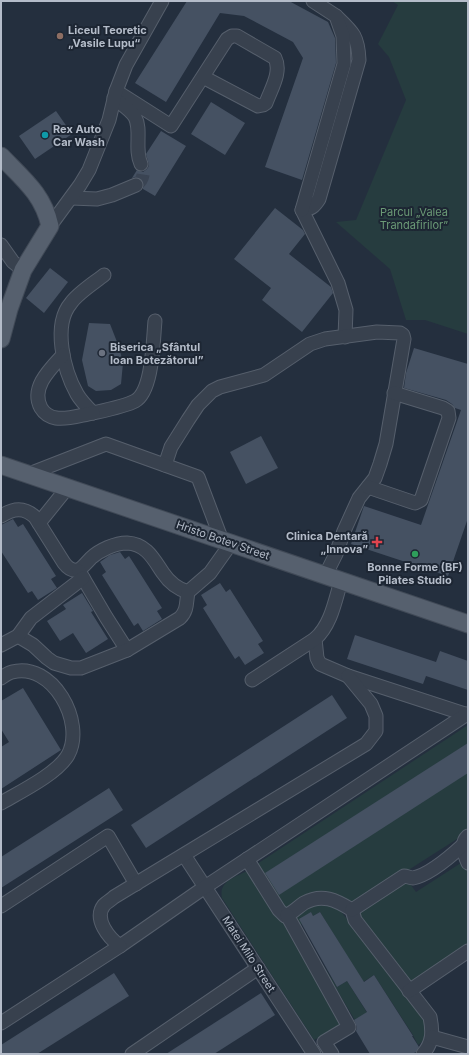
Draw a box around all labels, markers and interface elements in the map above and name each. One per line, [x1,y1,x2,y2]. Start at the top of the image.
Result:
place label: Liceul Teoretic „Vasile Lupu“ [68,23,147,50]
marker: Liceul Teoretic „Vasile Lupu“ [55,31,65,41]
place label: Rex Auto Car Wash [53,122,105,149]
marker: Rex Auto Car Wash [40,130,50,140]
park label: Parcul „Valea Trandafirilor” [380,205,448,232]
place label: Biserica „Sfântul Ioan Botezătorul” [110,340,204,367]
marker: Biserica „Sfântul Ioan Botezătorul” [97,348,107,358]
street label: Hristo Botev Street [174,517,272,563]
place label: Clinica Dentară „Innova” [286,529,368,556]
marker: Clinica Dentară „Innova” [371,536,383,548]
marker: Bonne Forme (BF) Pilates Studio [410,549,420,559]
place label: Bonne Forme (BF) Pilates Studio [367,560,463,587]
street label: Matei Milo Street [219,913,279,995]

